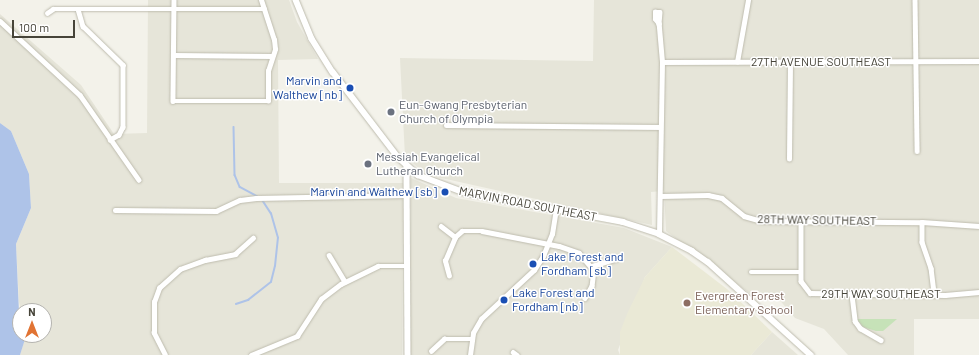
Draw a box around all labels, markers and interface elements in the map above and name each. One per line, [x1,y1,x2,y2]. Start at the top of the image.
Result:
scale bar [14,12,77,38]
text: 100 m [19,20,49,34]
street label: 27TH AVENUE SOUTHEAST [751,55,891,69]
place label: Marvin and Walthew [nb] [273,74,342,102]
marker: Marvin and Walthew [nb] [345,83,355,93]
place label: Eun-Gwang Presbyterian Church of Olympia [399,98,527,126]
marker: Eun-Gwang Presbyterian Church of Olympia [386,107,396,117]
place label: Messiah Evangelical Lutheran Church [376,150,479,178]
marker: Messiah Evangelical Lutheran Church [363,159,373,169]
street label: MARVIN ROAD SOUTHEAST [458,184,598,224]
place label: Marvin and Walthew [sb] [310,185,437,199]
marker: Marvin and Walthew [sb] [440,187,450,197]
street label: 28TH WAY SOUTHEAST [757,212,877,228]
place label: Lake Forest and Fordham [sb] [541,250,624,278]
marker: Lake Forest and Fordham [sb] [528,259,538,269]
place label: Lake Forest and Fordham [nb] [512,286,595,314]
street label: 29TH WAY SOUTHEAST [821,287,941,301]
place label: Evergreen Forest Elementary School [695,289,793,317]
marker: Lake Forest and Fordham [nb] [499,295,509,305]
marker: Evergreen Forest Elementary School [682,298,692,308]
north arrow [12,303,52,343]
text: N [28,305,36,318]

